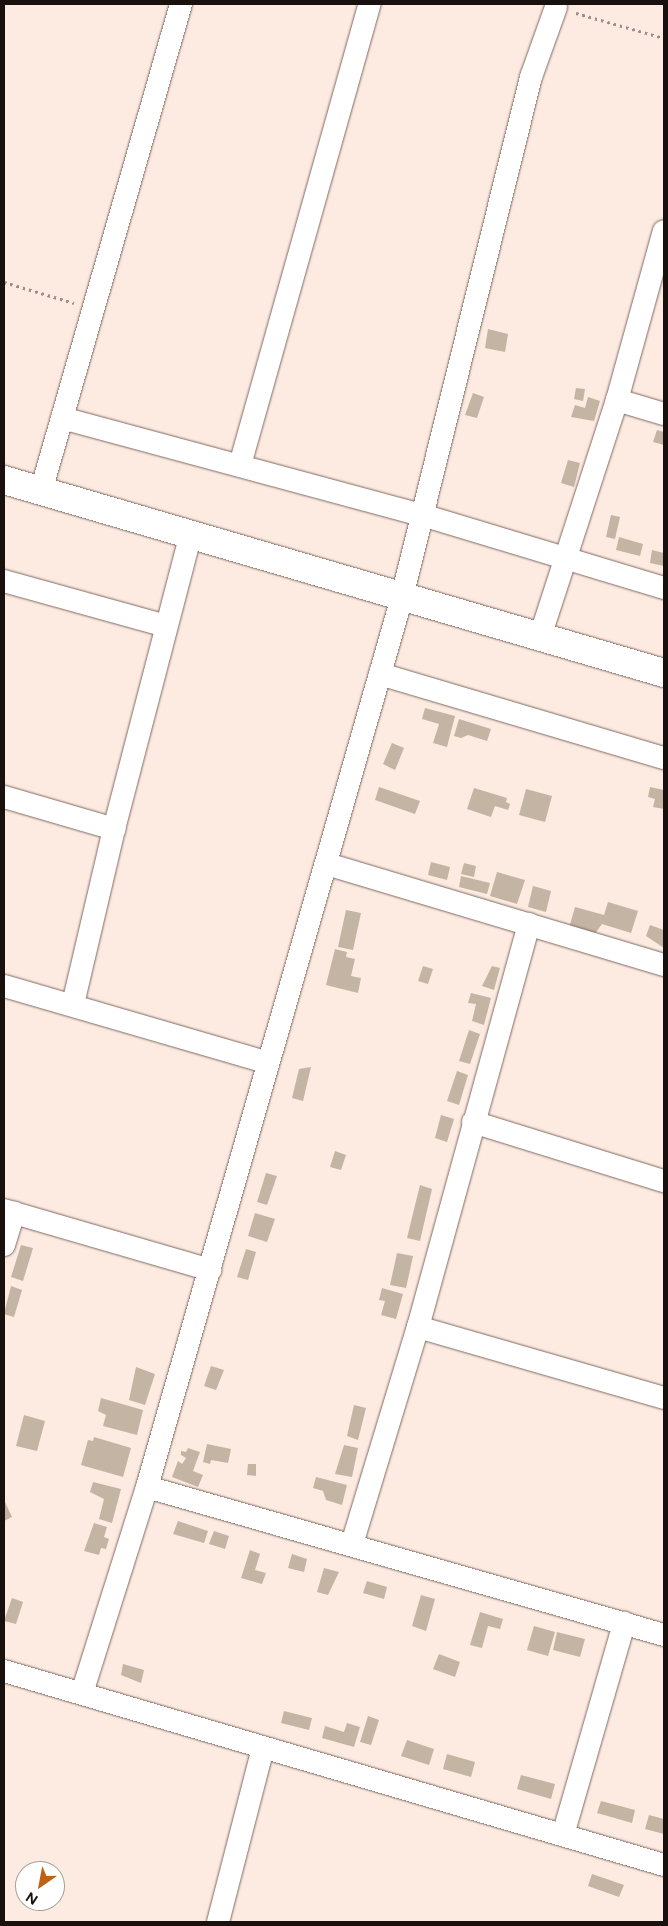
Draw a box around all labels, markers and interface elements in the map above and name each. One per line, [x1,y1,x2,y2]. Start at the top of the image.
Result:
north arrow [15,1861,65,1911]
text: N [23,1888,41,1908]

